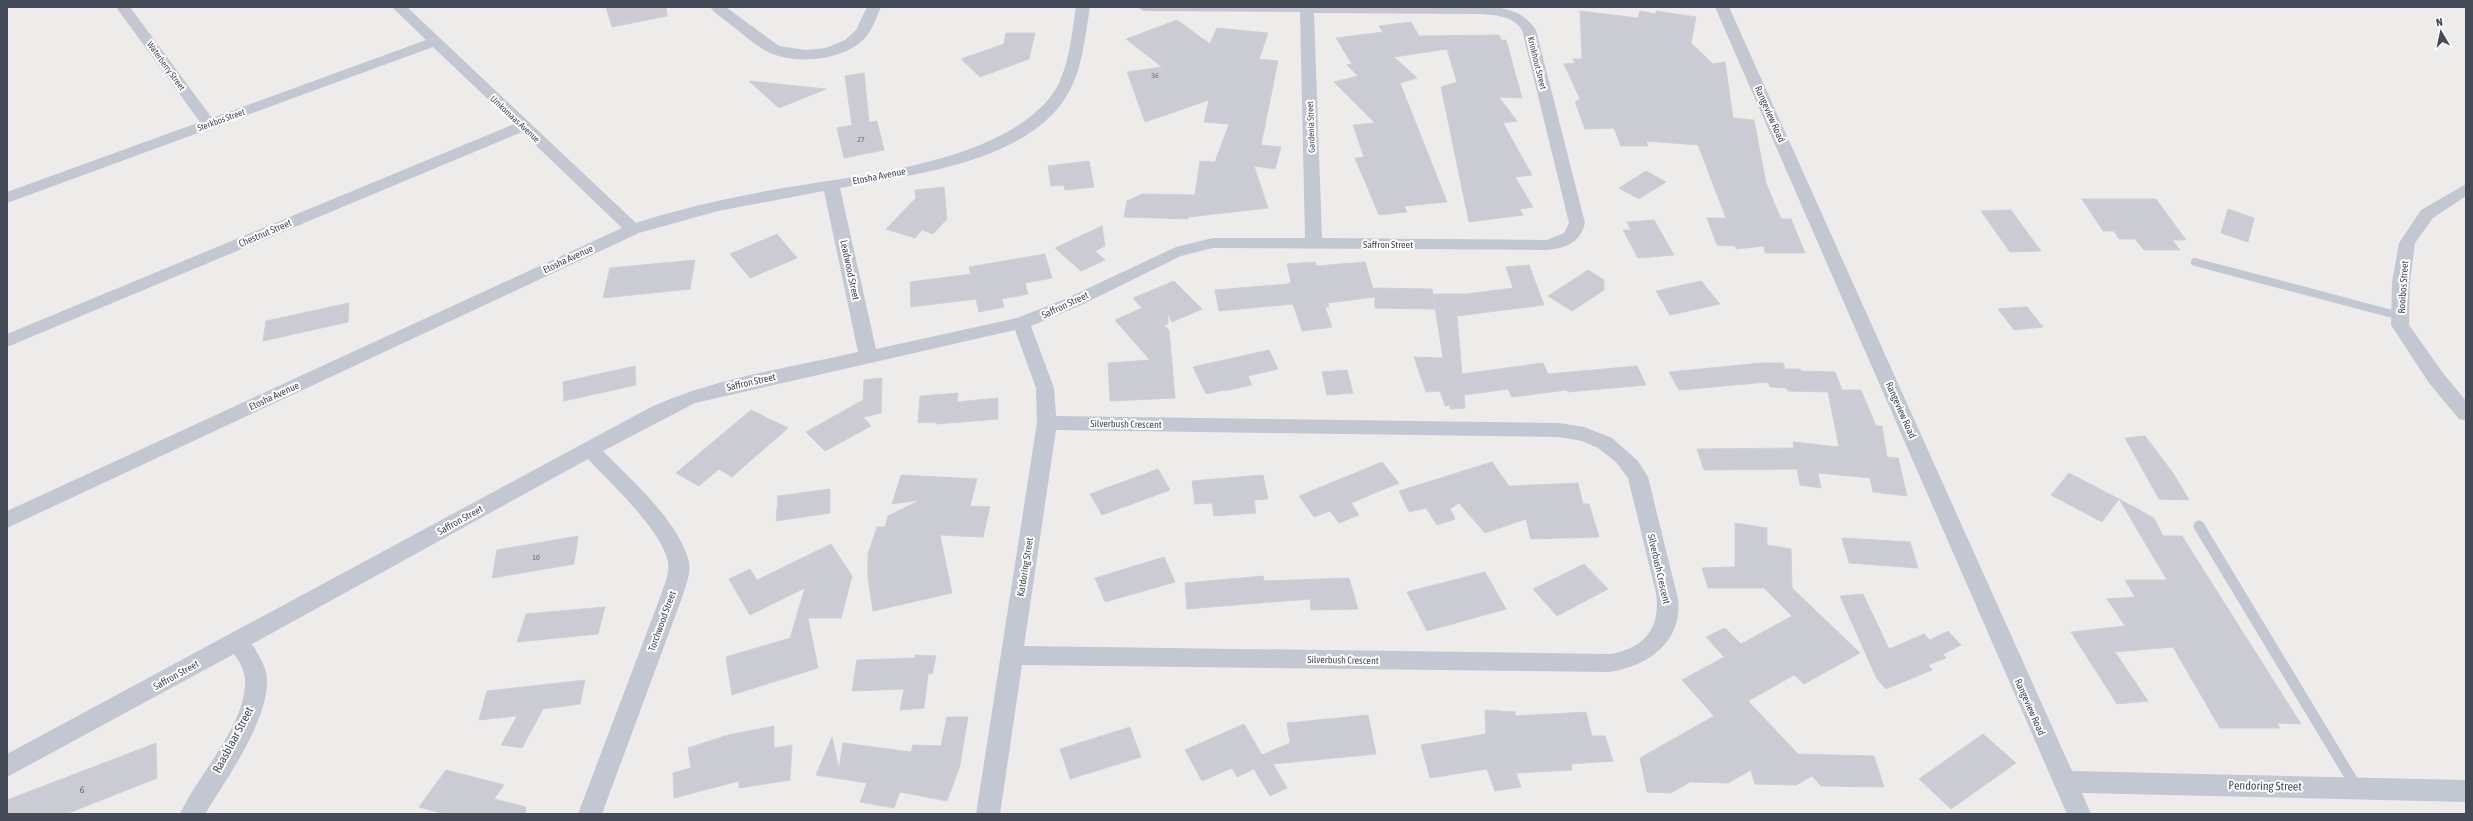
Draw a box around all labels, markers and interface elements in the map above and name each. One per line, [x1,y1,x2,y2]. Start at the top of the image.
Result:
north arrow [2421,12,2461,52]
text: N [2435,16,2444,29]
street label: Krinkhout Street [1526,36,1548,91]
street label: Waterberry Street [145,40,187,93]
house number: 36 [1151,71,1159,80]
street label: Rangeview Road [1753,84,1787,144]
street label: Umkomaas Avenue [488,94,542,144]
street label: Gardenia Street [1305,101,1317,153]
street label: Sterkbos Street [196,107,246,133]
house number: 27 [857,135,865,144]
street label: Etosha Avenue [852,165,907,187]
street label: Chestnut Street [237,217,293,249]
street label: Leadwood Street [838,239,862,301]
street label: Saffron Street [1363,239,1413,250]
street label: Etosha Avenue [541,242,595,275]
street label: Rooibos Street [2396,260,2410,314]
street label: Saffron Street [1040,289,1090,321]
street label: Saffron Street [725,371,777,393]
street label: Etosha Avenue [247,379,301,412]
street label: Rangeview Road [1884,380,1918,440]
street label: Silverbush Crescent [1090,418,1162,430]
street label: Saffron Street [435,503,485,537]
street label: Silverbush Crescent [1646,533,1672,605]
street label: Katdoring Street [1015,537,1035,597]
house number: 10 [532,553,540,562]
street label: Torchwood Street [646,589,678,653]
street label: Silverbush Crescent [1307,654,1379,666]
street label: Saffron Street [151,658,201,692]
street label: Rangeview Road [2013,677,2047,737]
street label: Raasblaar Street [210,704,257,775]
street label: Pendoring Street [2228,778,2302,794]
house number: 6 [80,784,85,795]

